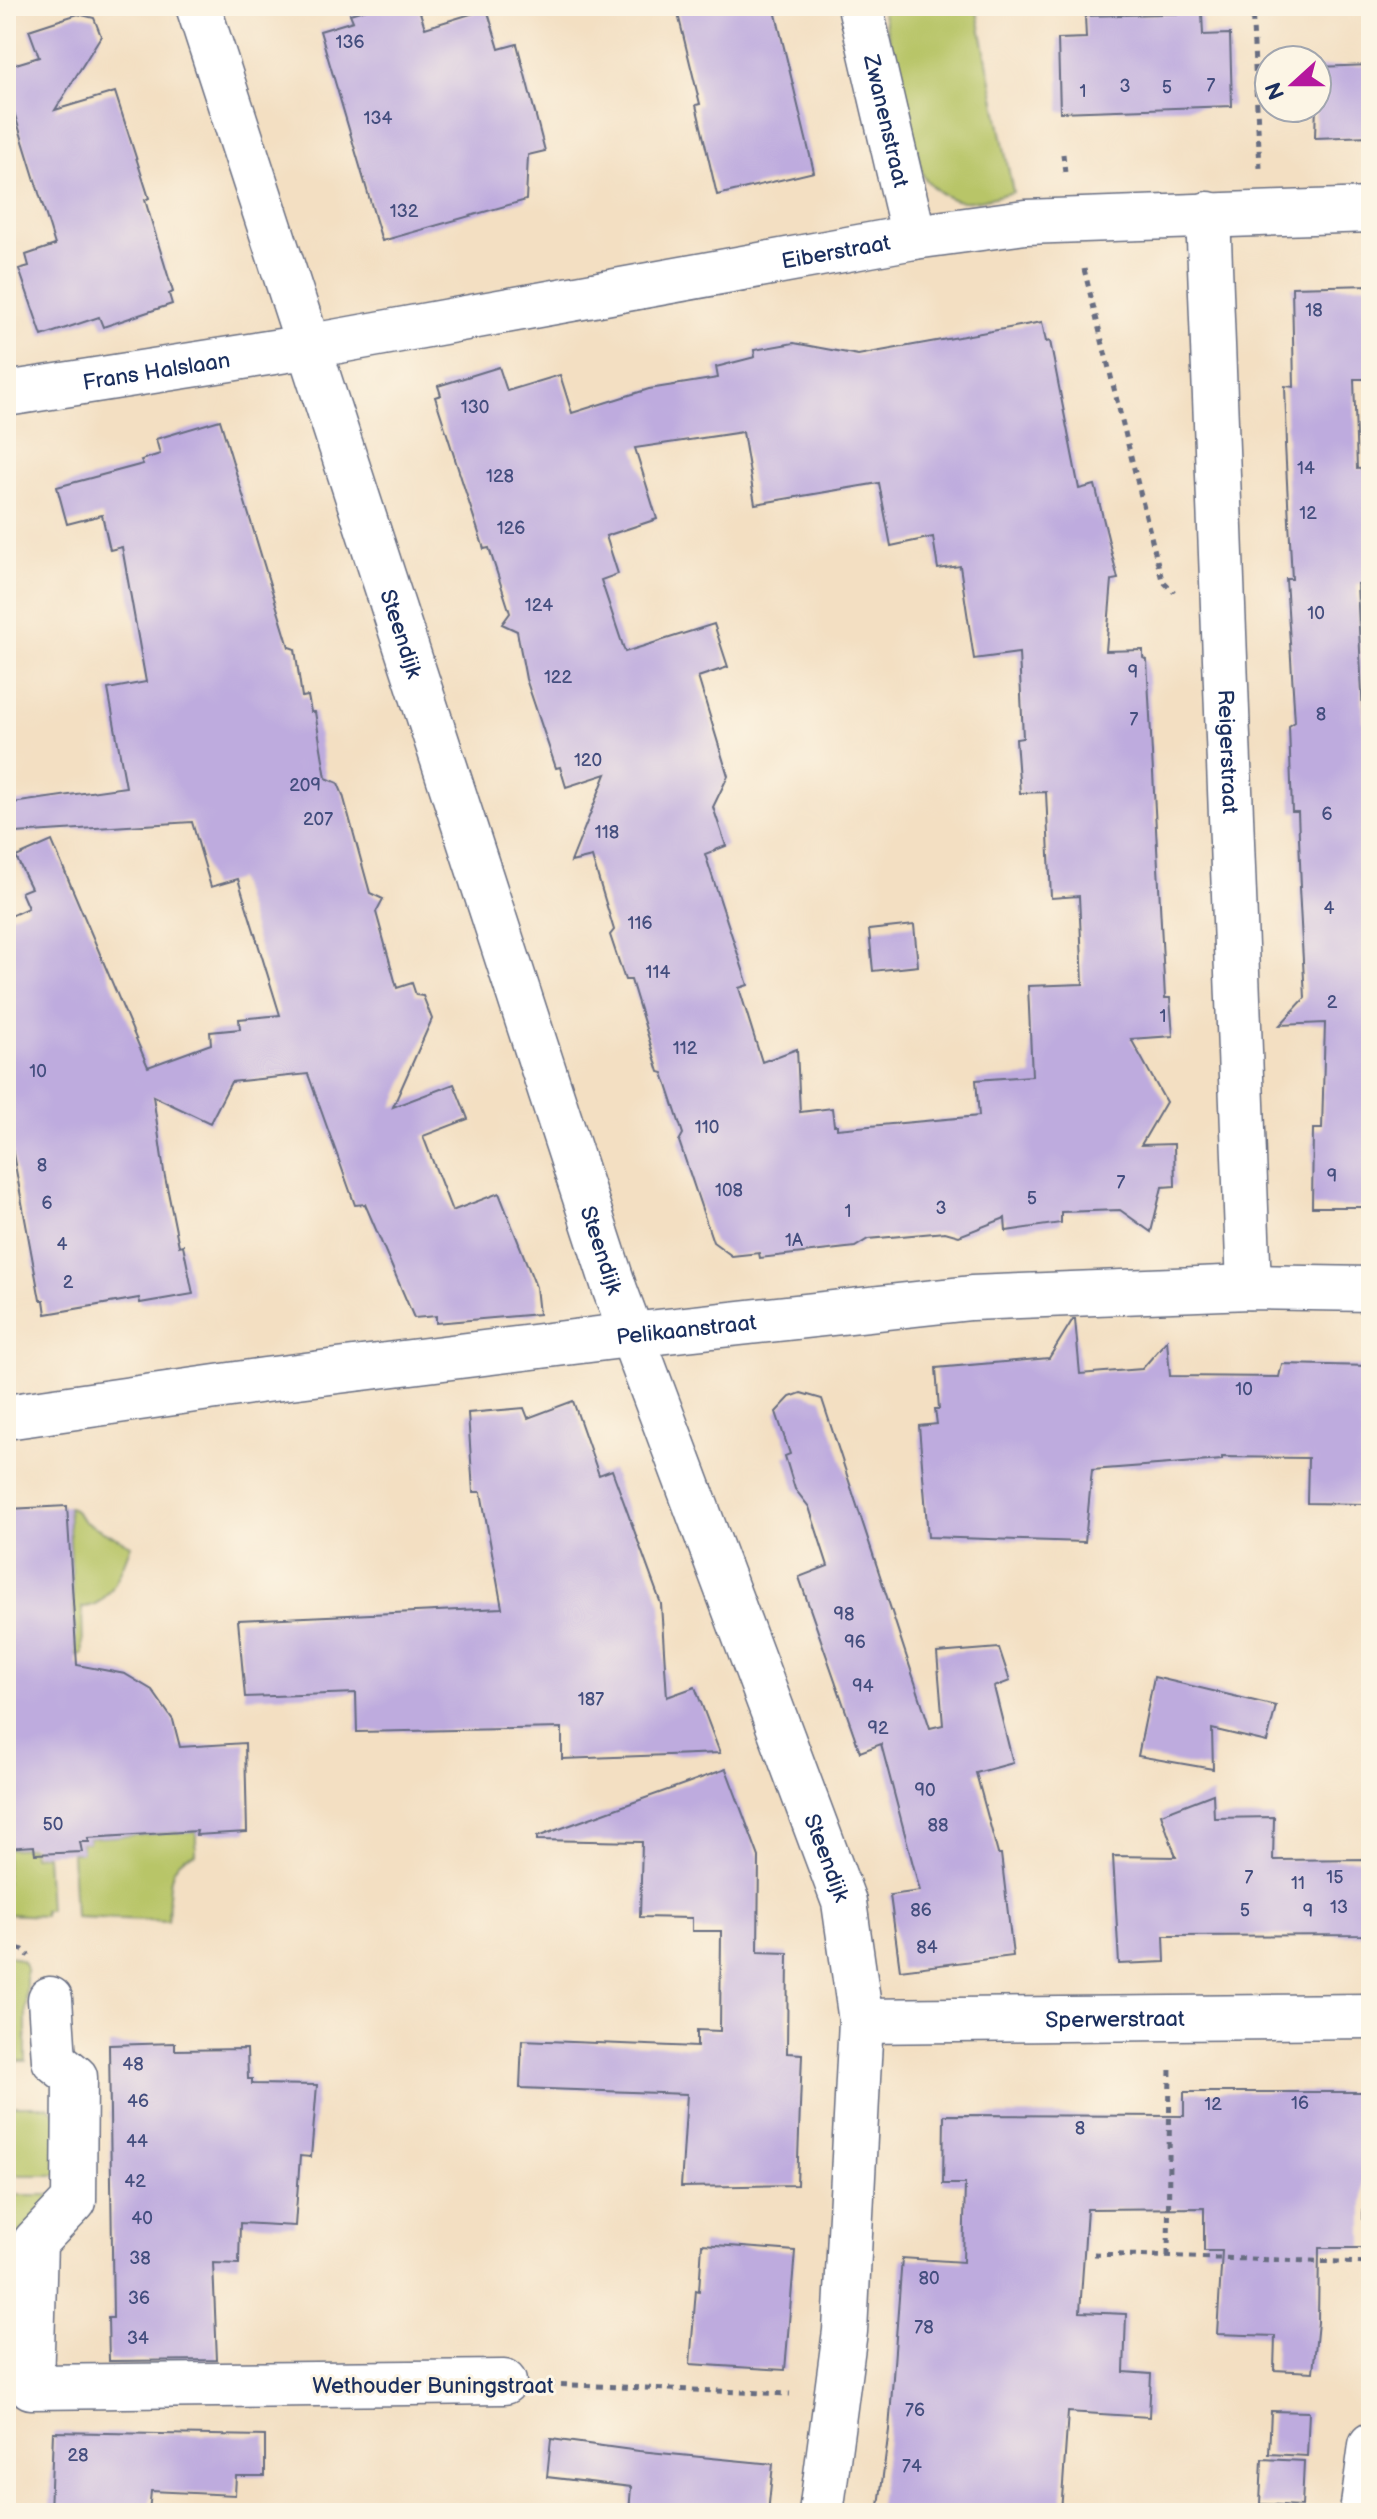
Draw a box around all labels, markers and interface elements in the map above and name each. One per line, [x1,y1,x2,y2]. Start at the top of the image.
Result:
house number: 136 [335,32,365,53]
north arrow [1253,44,1333,124]
street label: Zwanenstraat [857,51,914,190]
house number: 7 [1207,75,1216,96]
house number: 3 [1119,76,1131,97]
house number: 5 [1162,77,1172,98]
text: N [1260,78,1291,103]
house number: 1 [1080,81,1086,102]
house number: 134 [363,108,393,129]
house number: 132 [390,201,419,222]
street label: Eiberstraat [780,230,893,276]
house number: 18 [1305,300,1323,321]
street label: Frans Halslaan [81,347,232,397]
house number: 130 [461,397,489,418]
house number: 14 [1297,458,1315,479]
house number: 128 [486,466,514,487]
house number: 12 [1299,503,1317,524]
house number: 126 [497,518,525,539]
street label: Steendijk [373,586,428,682]
house number: 124 [525,595,553,616]
house number: 10 [1307,603,1325,624]
house number: 9 [1128,662,1138,683]
house number: 122 [544,667,572,688]
street label: Reigerstraat [1211,689,1243,815]
house number: 8 [1316,704,1326,725]
house number: 7 [1130,709,1139,730]
house number: 120 [574,750,602,771]
house number: 209 [289,775,321,796]
house number: 6 [1322,804,1333,825]
house number: 207 [303,809,333,830]
house number: 118 [595,822,619,843]
house number: 4 [1324,898,1335,919]
house number: 116 [628,913,652,934]
house number: 114 [646,962,670,983]
house number: 2 [1327,992,1338,1013]
house number: 1 [1160,1006,1166,1027]
house number: 112 [673,1038,698,1059]
house number: 10 [29,1061,47,1082]
house number: 110 [695,1117,719,1138]
house number: 8 [37,1155,47,1176]
house number: 9 [1327,1166,1337,1187]
house number: 7 [1117,1172,1126,1193]
house number: 108 [715,1180,743,1201]
house number: 5 [1027,1188,1037,1209]
house number: 6 [42,1193,53,1214]
house number: 3 [935,1198,947,1219]
house number: 1 [845,1201,851,1222]
street label: Steendijk [574,1203,628,1299]
house number: 1A [785,1230,803,1251]
house number: 4 [57,1234,68,1255]
house number: 2 [63,1272,74,1293]
street label: Pelikaanstraat [615,1309,758,1352]
house number: 10 [1235,1379,1253,1400]
house number: 98 [834,1604,854,1625]
house number: 96 [844,1632,866,1653]
house number: 94 [852,1676,874,1697]
house number: 187 [578,1689,604,1710]
house number: 92 [867,1718,889,1739]
house number: 90 [915,1780,936,1801]
street label: Steendijk [797,1810,855,1906]
house number: 50 [43,1814,63,1835]
house number: 88 [928,1815,949,1836]
house number: 7 [1245,1867,1254,1888]
house number: 15 [1326,1867,1344,1888]
house number: 11 [1291,1873,1305,1894]
house number: 13 [1330,1897,1348,1918]
house number: 86 [910,1900,932,1921]
house number: 5 [1240,1900,1250,1921]
house number: 9 [1303,1901,1313,1922]
house number: 84 [916,1937,938,1958]
street label: Sperwerstraat [1045,2006,1185,2034]
house number: 48 [122,2054,144,2075]
house number: 46 [127,2091,149,2112]
house number: 16 [1291,2093,1309,2114]
house number: 12 [1204,2094,1222,2115]
house number: 8 [1075,2118,1085,2139]
house number: 44 [126,2131,148,2152]
house number: 42 [124,2171,146,2192]
house number: 40 [131,2208,153,2229]
house number: 38 [129,2248,151,2269]
house number: 80 [918,2268,940,2289]
house number: 36 [128,2288,150,2309]
house number: 78 [914,2317,934,2338]
house number: 34 [127,2328,149,2349]
street label: Wethouder Buningstraat [312,2373,554,2400]
house number: 76 [905,2400,925,2421]
house number: 28 [67,2445,89,2466]
house number: 74 [902,2456,922,2477]

